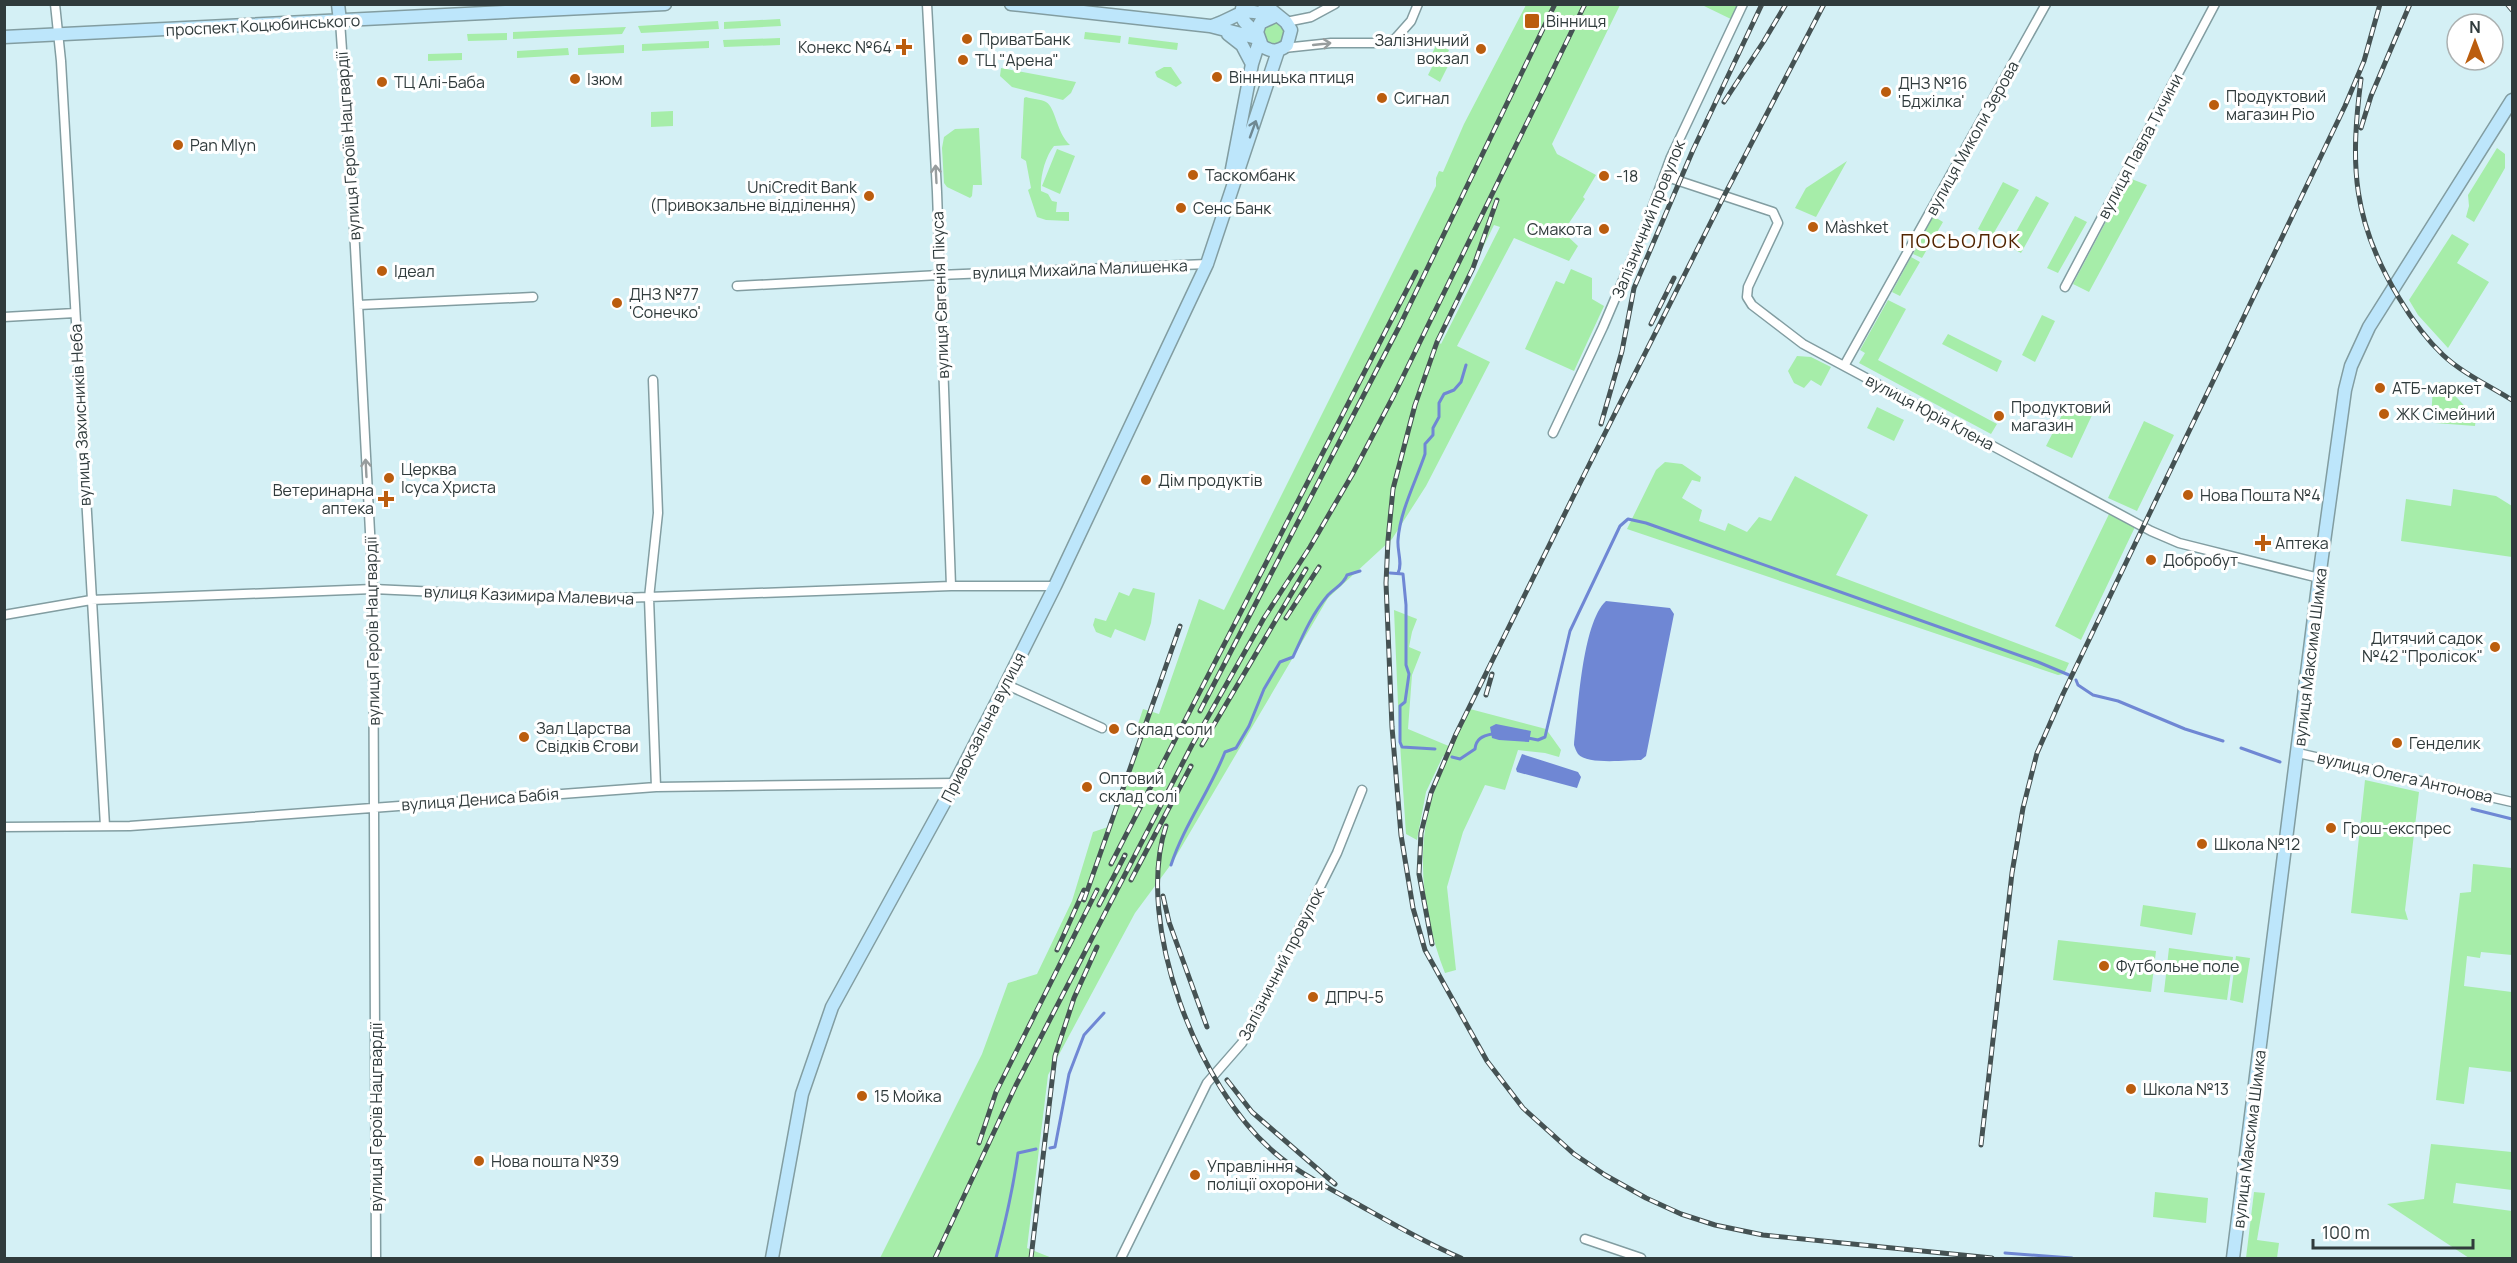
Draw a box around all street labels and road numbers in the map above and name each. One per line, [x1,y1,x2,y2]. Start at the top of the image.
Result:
street label: проспект Коцюбинського [165,9,361,41]
street label: вулиця Героїв Нацгвардії [330,50,366,241]
street label: вулиця Миколи Зерова [1920,57,2024,219]
street label: вулиця Павла Тичини [2092,69,2188,223]
street label: Залізничний провулок [1606,136,1690,301]
street label: вулиця Євгенія Пікуса [926,211,954,379]
street label: вулиця Михайла Малишенка [972,254,1188,284]
street label: вулиця Захисників Неба [64,323,96,507]
street label: вулиця Юрія Клена [1862,369,1998,455]
street label: вулиця Героїв Нацгвардії [359,535,385,726]
street label: вулиця Максима Шимка [2288,567,2332,747]
street label: вулиця Казимира Малевича [423,580,635,610]
street label: Привокзальна вулиця [936,648,1030,806]
street label: вулиця Олега Антонова [2315,746,2495,808]
street label: вулиця Дениса Бабія [400,783,560,815]
street label: Залізничний провулок [1233,883,1330,1044]
street label: вулиця Героїв Нацгвардії [365,1021,387,1212]
street label: вулиця Максима Шимка [2227,1049,2271,1229]

